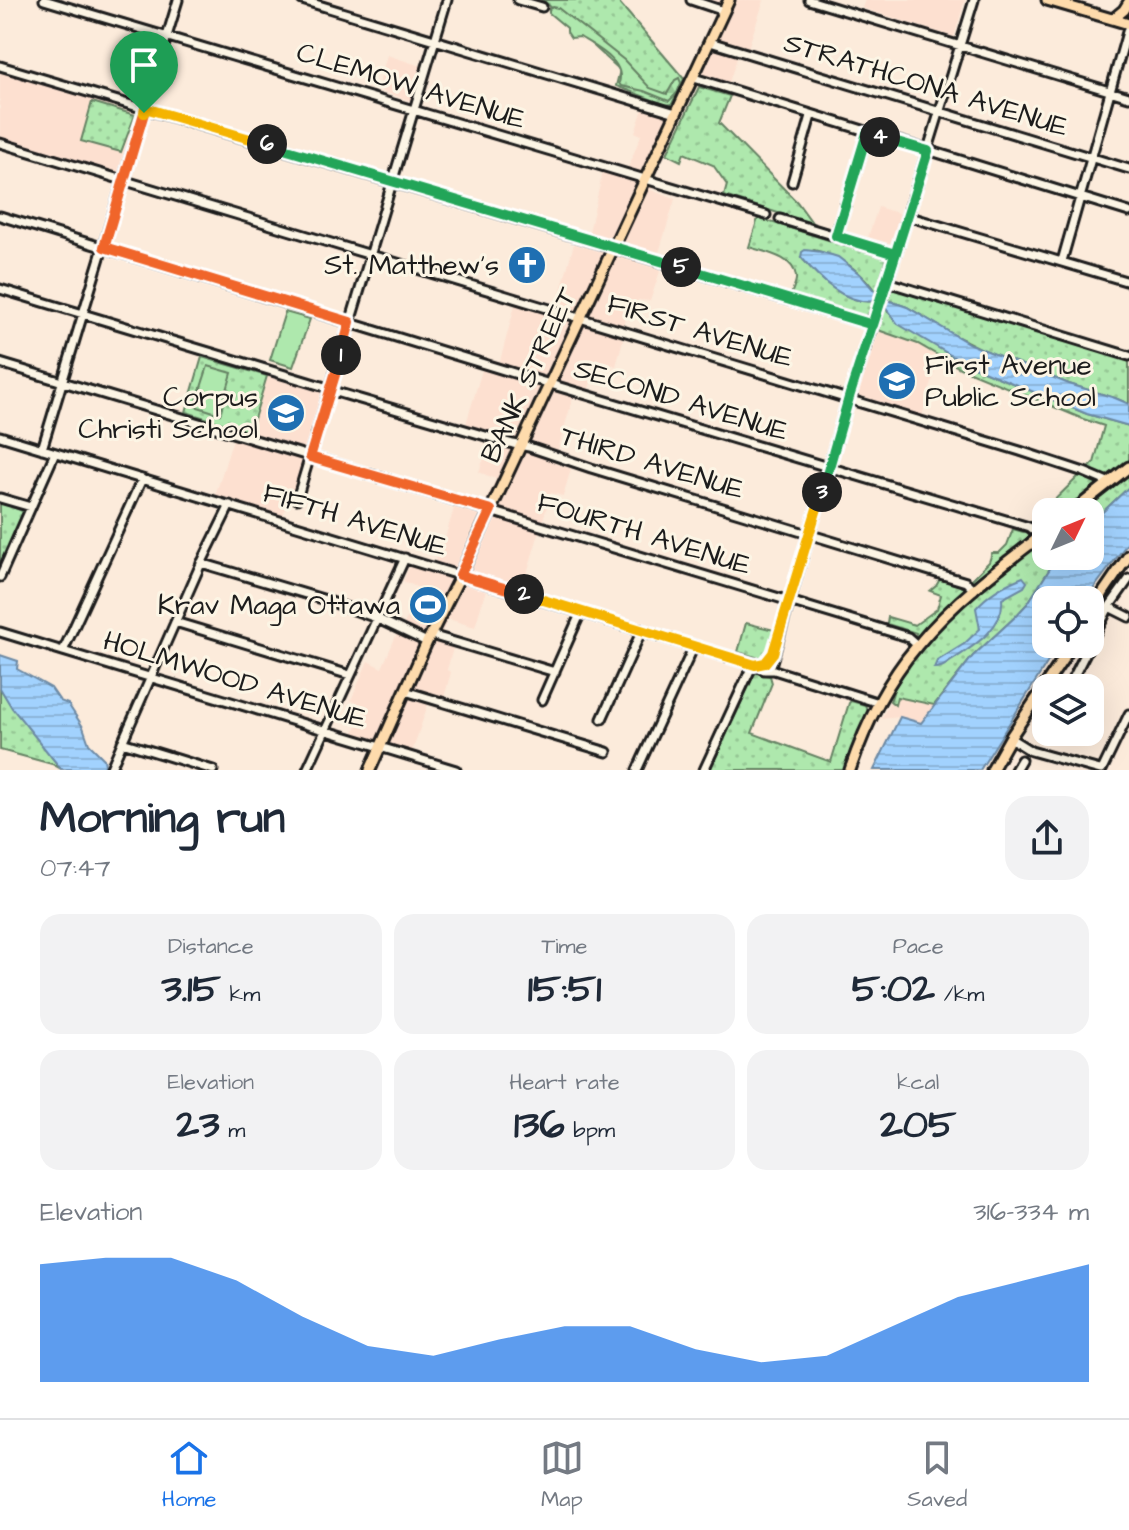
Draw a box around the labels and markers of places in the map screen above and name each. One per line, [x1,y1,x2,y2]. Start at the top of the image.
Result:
pin [110,31,178,113]
pin: 4 [860,117,900,157]
pin: 6 [247,124,287,164]
church icon: St. Matthew's [506,244,548,286]
place label: St. Matthew's [324,246,499,285]
pin: 5 [661,247,701,287]
pin: 1 [321,335,361,375]
place label: First Avenue Public School [925,346,1096,417]
school or university icon: First Avenue Public School [876,360,918,402]
place label: Corpus Christi School [78,378,258,449]
school or university icon: Corpus Christi School [265,392,307,434]
pin: 3 [802,472,842,512]
pin: 2 [504,574,544,614]
sports icon: Krav Maga Ottawa [407,584,449,626]
place label: Krav Maga Ottawa [158,586,400,626]

